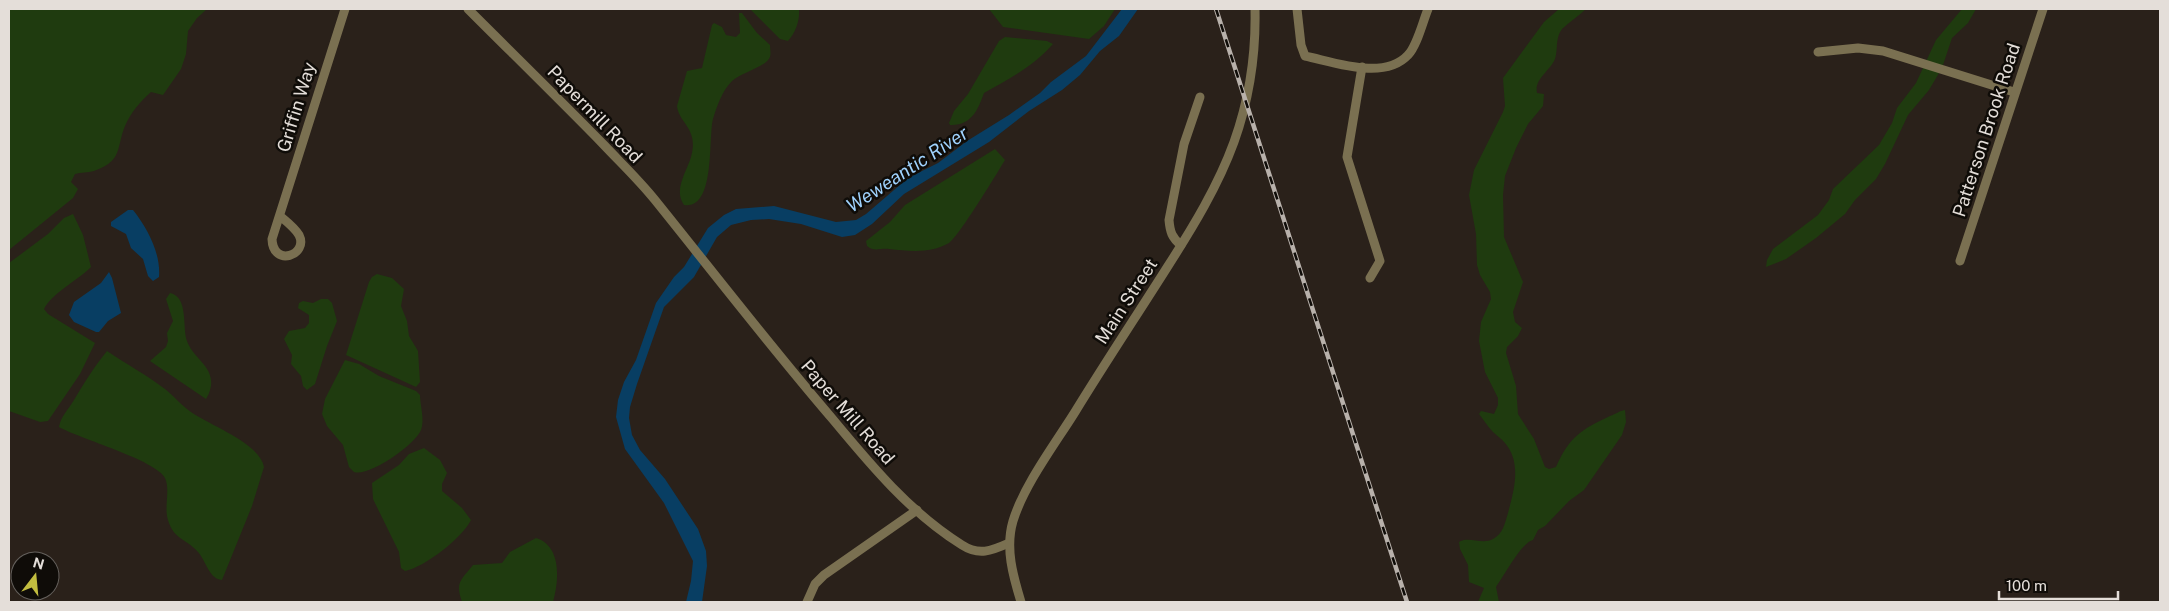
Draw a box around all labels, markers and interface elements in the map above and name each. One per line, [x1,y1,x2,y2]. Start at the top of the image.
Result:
street label: Patterson Brook Road [1948,41,2024,219]
street label: Griffin Way [272,59,320,155]
street label: Papermill Road [543,61,647,167]
water label: Weweantic River [842,121,973,217]
street label: Main Street [1091,254,1161,348]
street label: Paper Mill Road [797,355,899,469]
north arrow [10,551,60,601]
text: N [31,554,46,573]
scale bar [1999,568,2118,600]
text: 100 m [2006,577,2047,594]

